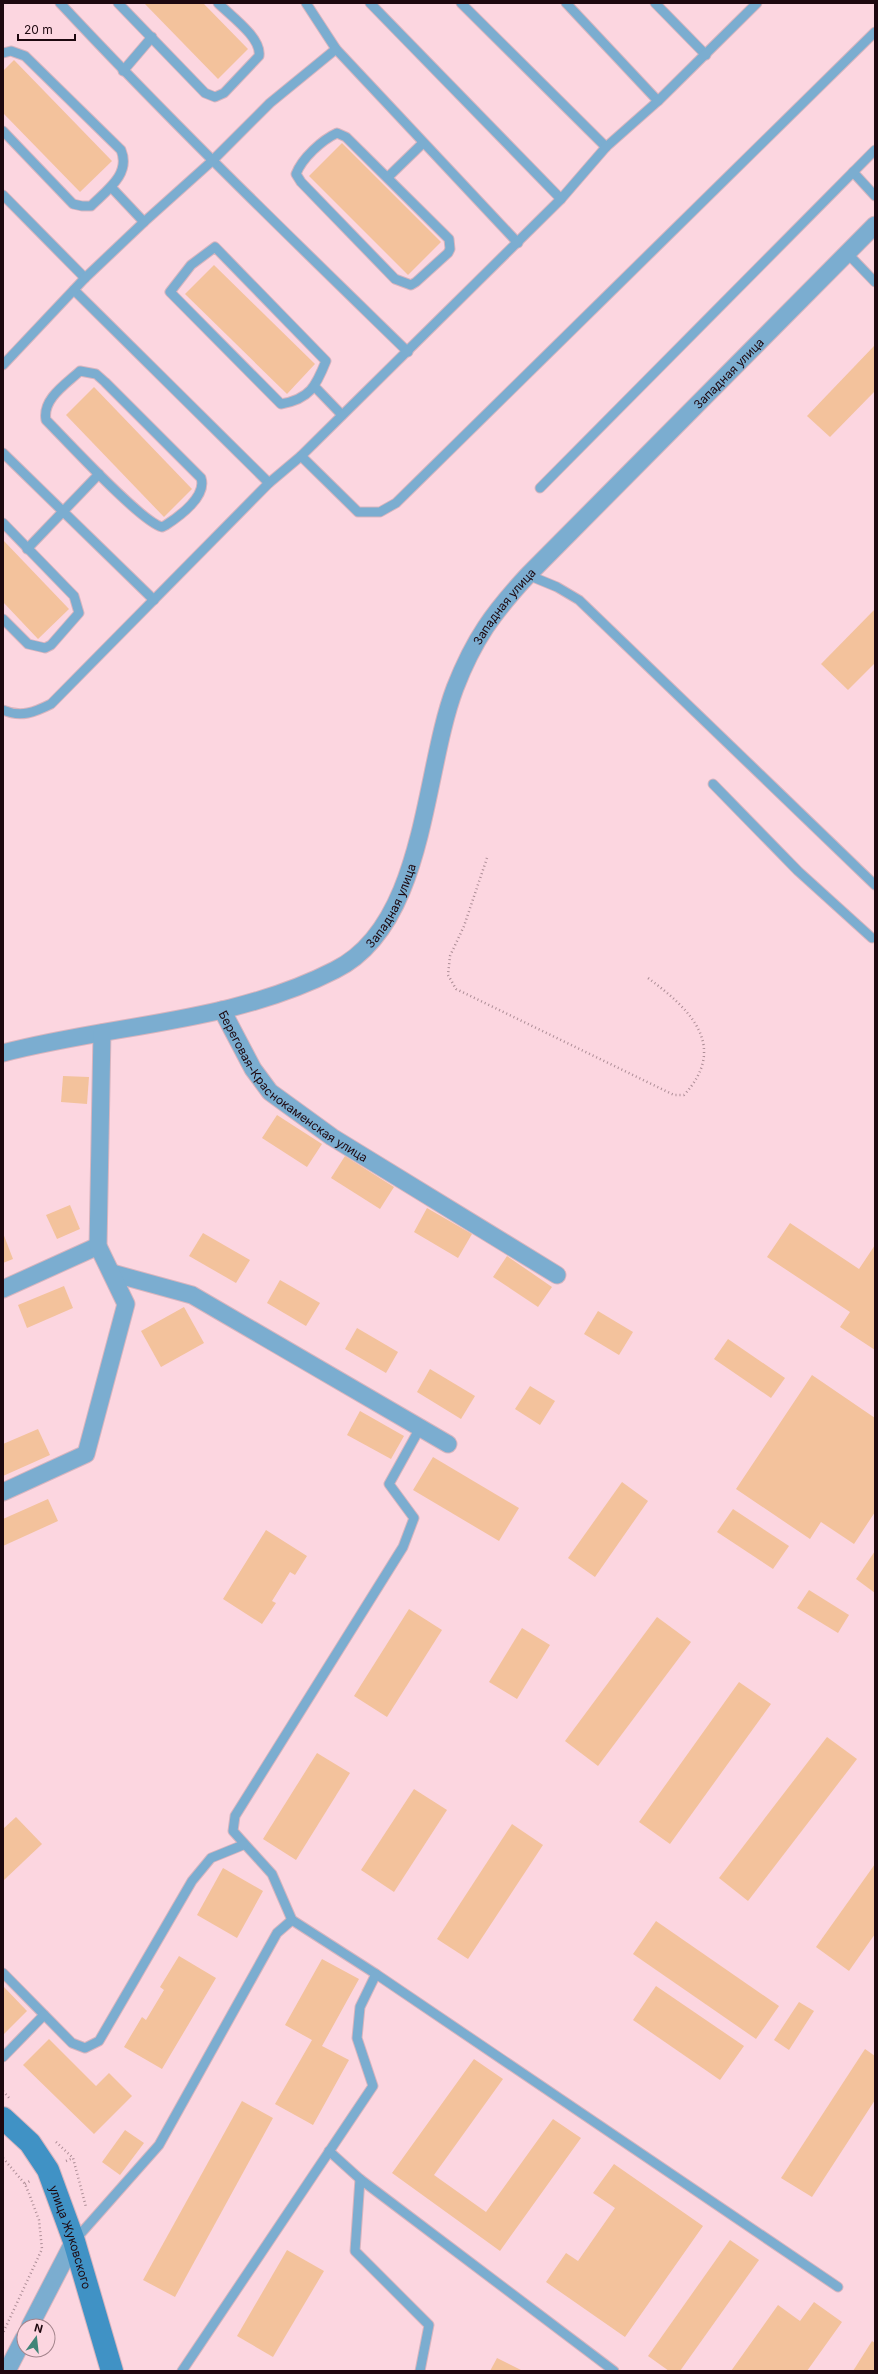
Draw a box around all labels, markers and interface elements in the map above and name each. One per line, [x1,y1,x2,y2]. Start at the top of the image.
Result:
scale bar [18,16,75,42]
text: 20 m [24,22,53,37]
street label: Западная улица [690,335,767,412]
street label: Западная улица [469,565,538,647]
street label: Западная улица [362,862,418,951]
street label: Береговая-Краснокаменская улица [216,1008,371,1165]
street label: улица Жуковского [47,2183,95,2291]
north arrow [16,2318,56,2358]
text: N [33,2320,44,2336]

